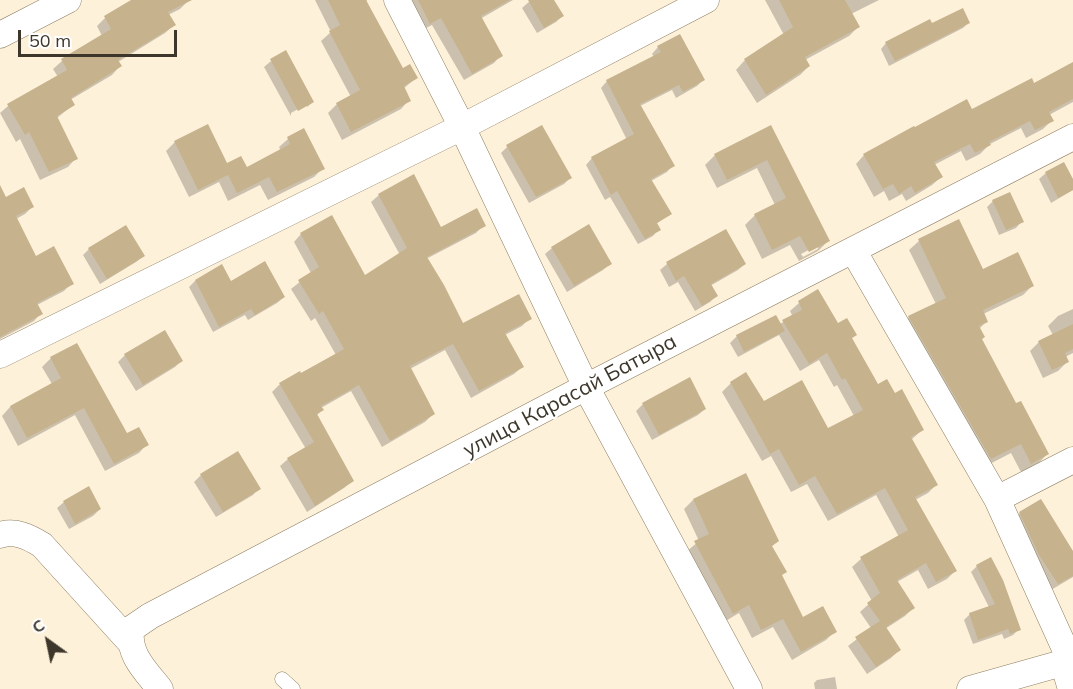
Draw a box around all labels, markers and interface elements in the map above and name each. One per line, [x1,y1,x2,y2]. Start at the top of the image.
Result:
scale bar [21,18,180,56]
text: 50 m [29,29,71,52]
street label: улица Карасай Батыра [459,329,681,463]
north arrow [18,611,78,671]
text: С [28,615,48,637]

